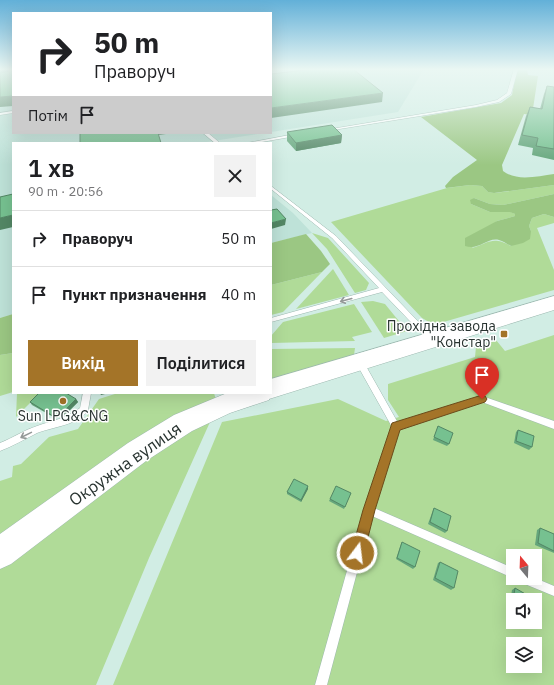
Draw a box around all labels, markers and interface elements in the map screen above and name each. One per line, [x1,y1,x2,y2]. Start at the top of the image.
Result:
text: 50 m [94,24,159,61]
icon: right [28,28,80,80]
text: Праворуч [94,60,176,83]
icon: arrive [76,104,98,126]
text: Потім [28,106,68,125]
text: 1 хв [28,152,75,184]
button: close [214,155,256,197]
text: 90 m · 20:56 [28,183,103,200]
icon: right [28,228,50,250]
text: Праворуч [62,229,133,248]
text: 50 m [221,229,256,248]
icon: arrive [28,284,50,306]
text: Пункт призначення [62,285,207,304]
text: 40 m [221,285,256,304]
one-way arrow [340,296,353,304]
place label: Прохідна завода "Констар" [387,317,497,351]
marker: Прохідна завода "Констар" [499,329,509,339]
button: Вихід [28,340,138,386]
button: Поділитися [146,340,256,386]
pin [465,358,499,399]
icon: arrive [471,364,493,386]
marker: Sun LPG&CNG [58,396,68,406]
place label: Sun LPG&CNG [18,407,108,425]
street label: Окружна вулиця [65,417,185,511]
one-way arrow [21,432,33,439]
position arrow [336,532,378,574]
north arrow [506,549,542,585]
map controls [506,549,542,673]
button: sound [506,593,542,629]
button: layers [506,637,542,673]

